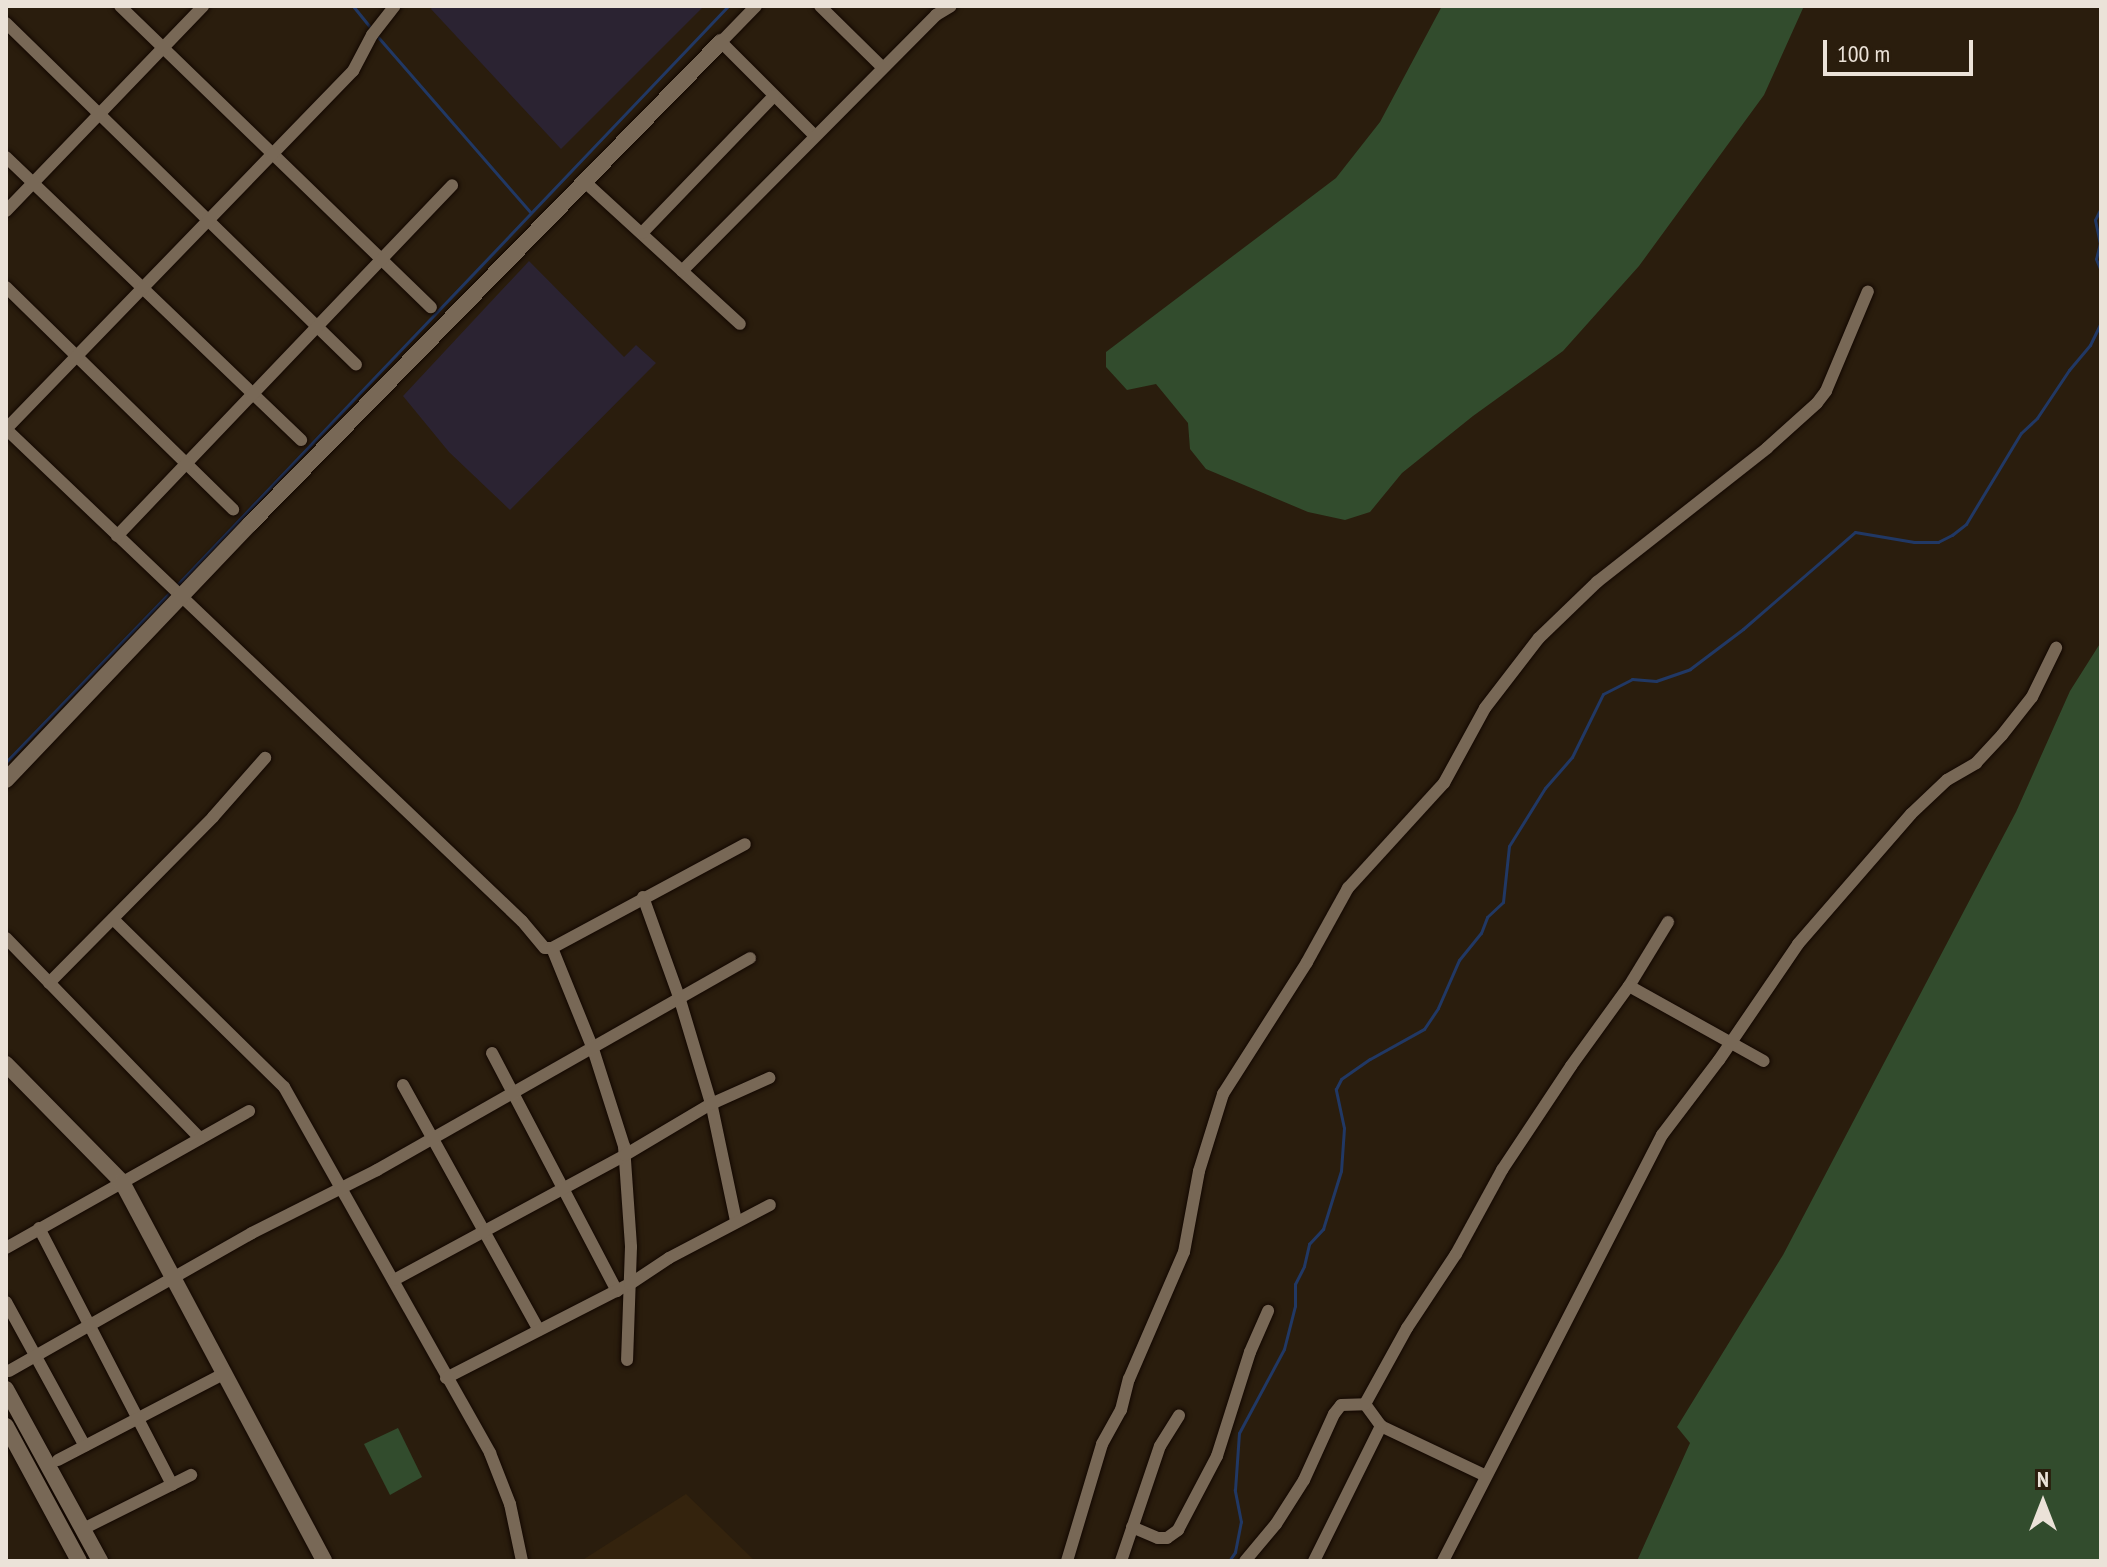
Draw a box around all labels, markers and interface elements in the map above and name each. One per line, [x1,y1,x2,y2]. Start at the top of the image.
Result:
scale bar [1827,24,1977,74]
text: 100 m [1837,38,1890,69]
north arrow [2003,1463,2083,1543]
text: N [2037,1465,2049,1493]

